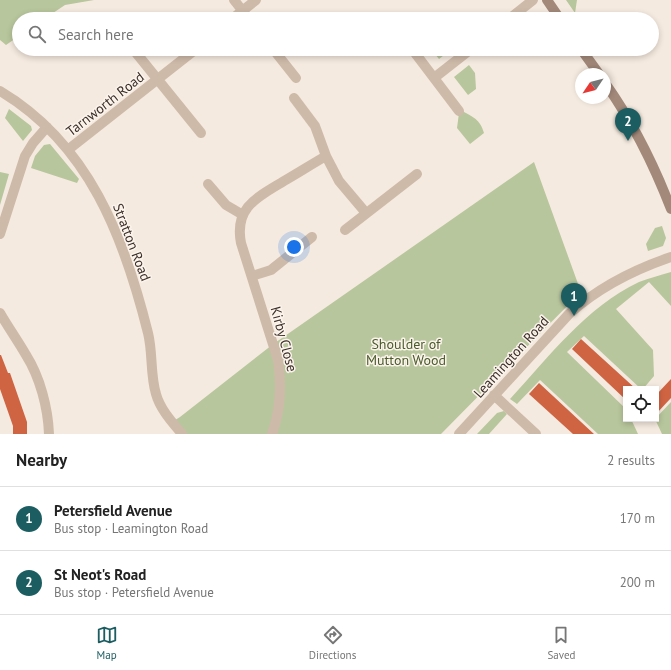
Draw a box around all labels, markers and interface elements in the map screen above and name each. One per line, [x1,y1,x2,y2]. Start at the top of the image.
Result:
search box [12,12,659,56]
icon: search [26,23,48,45]
text: Search here [58,25,134,44]
street label: Tarnworth Road [62,68,148,140]
north arrow [575,68,611,104]
pin: 2 [615,108,641,141]
street label: Stratton Road [109,201,155,283]
your location [284,237,304,257]
pin: 1 [561,283,587,316]
street label: Kirby Close [267,304,301,374]
street label: Leamington Road [470,312,552,402]
park label: Shoulder of Mutton Wood [366,335,446,369]
map controls [623,386,659,422]
button: locate [623,386,659,422]
text: Nearby [16,449,67,471]
text: 2 results [607,452,655,469]
text: Petersfield Avenue [54,501,172,520]
text: 1 [25,510,33,527]
text: 170 m [620,510,655,527]
text: Bus stop · Leamington Road [54,520,208,537]
text: St Neot's Road [54,565,146,584]
text: 2 [25,574,33,591]
text: 200 m [620,574,655,591]
text: Bus stop · Petersfield Avenue [54,584,214,601]
tab: Map [96,624,118,662]
tab: Directions [309,624,356,662]
tab: Saved [547,624,575,662]

